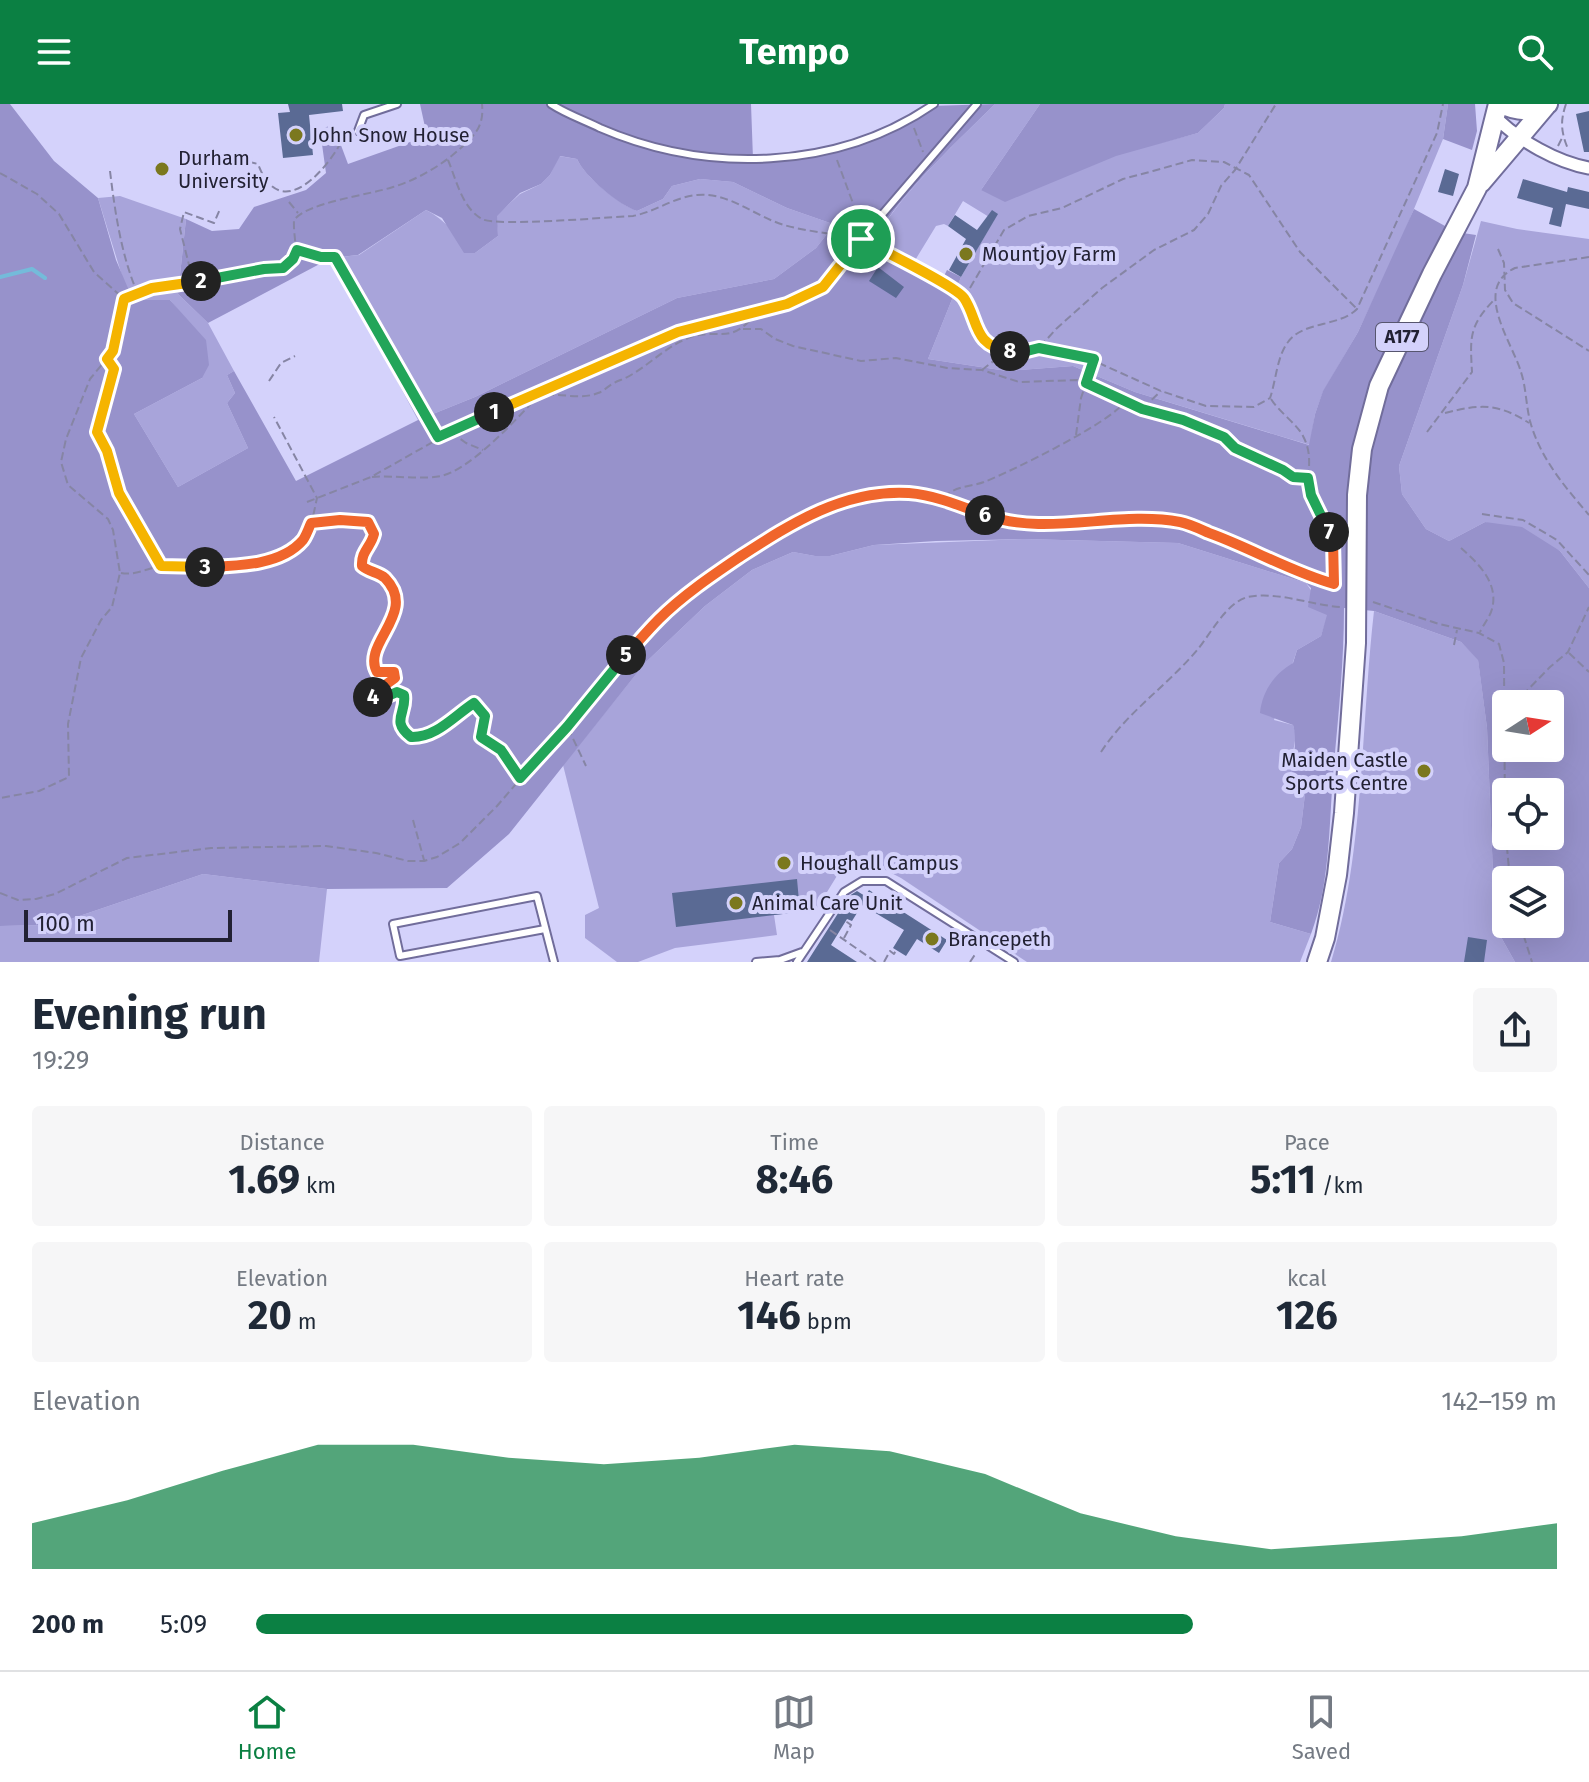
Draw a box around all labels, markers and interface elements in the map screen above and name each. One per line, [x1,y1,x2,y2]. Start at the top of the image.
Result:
icon: menu [32,30,76,74]
text: Tempo [739,30,850,74]
icon: search [1513,30,1557,74]
place label: John Snow House [312,123,470,147]
marker: John Snow House [287,126,305,144]
place label: Durham University [178,146,269,193]
marker: Durham University [153,160,171,178]
pin [827,205,895,273]
icon: arrive [839,217,883,261]
place label: Mountjoy Farm [982,242,1117,266]
marker: Mountjoy Farm [957,245,975,263]
pin: 2 [181,261,221,301]
text: 2 [195,267,207,294]
road number: A177 [1376,323,1428,351]
pin: 8 [990,331,1030,371]
text: 8 [1004,337,1016,364]
pin: 1 [474,392,514,432]
text: 1 [489,398,499,425]
pin: 6 [965,495,1005,535]
text: 6 [979,501,991,528]
pin: 7 [1309,512,1349,552]
text: 7 [1324,518,1334,545]
pin: 3 [185,547,225,587]
text: 3 [199,553,211,580]
pin: 5 [606,635,646,675]
text: 5 [620,641,632,668]
pin: 4 [353,677,393,717]
text: 4 [367,683,379,710]
north arrow [1492,690,1564,762]
map controls [1492,690,1564,938]
place label: Maiden Castle Sports Centre [1281,748,1408,795]
marker: Maiden Castle Sports Centre [1415,762,1433,780]
button: locate [1492,778,1564,850]
place label: Houghall Campus [800,851,959,875]
marker: Houghall Campus [775,854,793,872]
button: layers [1492,866,1564,938]
place label: Animal Care Unit [752,891,904,915]
marker: Animal Care Unit [727,894,745,912]
scale bar [24,906,232,942]
text: 100 m [36,910,95,937]
place label: Brancepeth [948,927,1052,951]
marker: Brancepeth [923,930,941,948]
text: Evening run [32,988,267,1041]
button: share [1473,988,1557,1072]
text: 19:29 [32,1045,89,1076]
text: Distance [239,1129,325,1156]
text: Time [770,1129,819,1156]
text: Pace [1284,1129,1330,1156]
text: 1.69 [228,1156,300,1204]
text: 8:46 [756,1156,833,1204]
text: 5:11 [1250,1156,1316,1204]
text: km [300,1172,336,1199]
text: /km [1316,1172,1364,1199]
text: Elevation [236,1265,328,1292]
text: Heart rate [744,1265,845,1292]
text: kcal [1287,1265,1327,1292]
text: 20 [248,1292,292,1340]
text: 146 [737,1292,801,1340]
text: 126 [1276,1292,1338,1340]
text: m [292,1308,317,1335]
text: bpm [801,1308,852,1335]
text: Elevation [32,1386,141,1417]
text: 142–159 m [1441,1386,1557,1417]
text: 200 m [32,1609,104,1640]
text: 5:09 [160,1609,207,1640]
tab: Home [238,1690,296,1765]
tab: Map [772,1690,816,1765]
tab: Saved [1292,1690,1351,1765]

